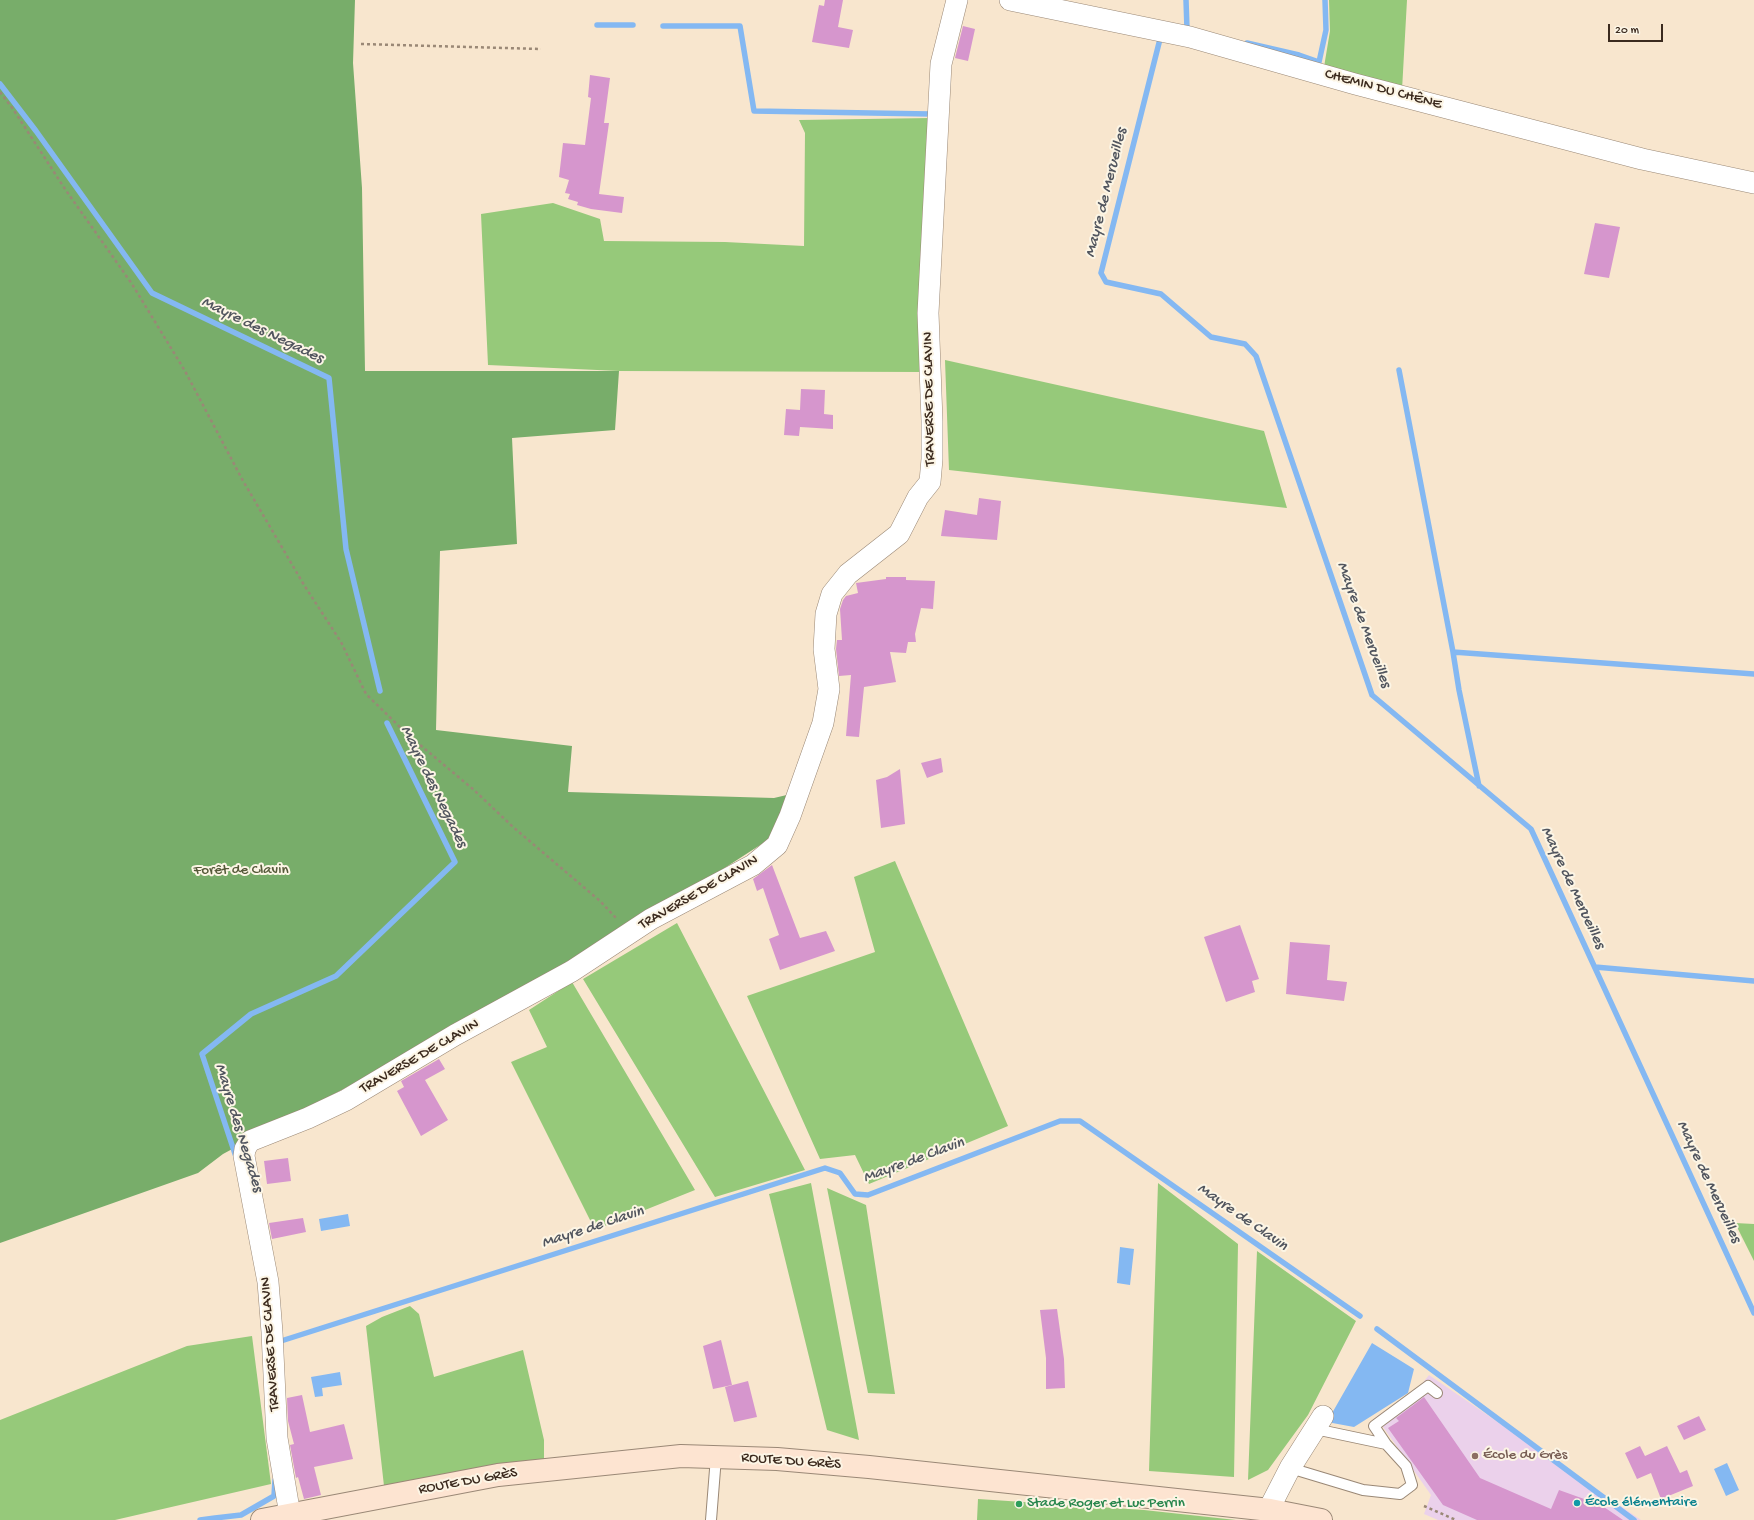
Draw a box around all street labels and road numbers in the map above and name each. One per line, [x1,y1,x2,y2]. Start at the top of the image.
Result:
street label: CHEMIN DU CHÊNE [1322,66,1444,114]
street label: TRAVERSE DE CLAVIN [920,331,940,467]
street label: TRAVERSE DE CLAVIN [636,852,762,934]
street label: TRAVERSE DE CLAVIN [357,1016,483,1098]
street label: TRAVERSE DE CLAVIN [257,1276,285,1412]
street label: ROUTE DU GRÈS [741,1450,841,1474]
street label: ROUTE DU GRÈS [417,1464,519,1500]

